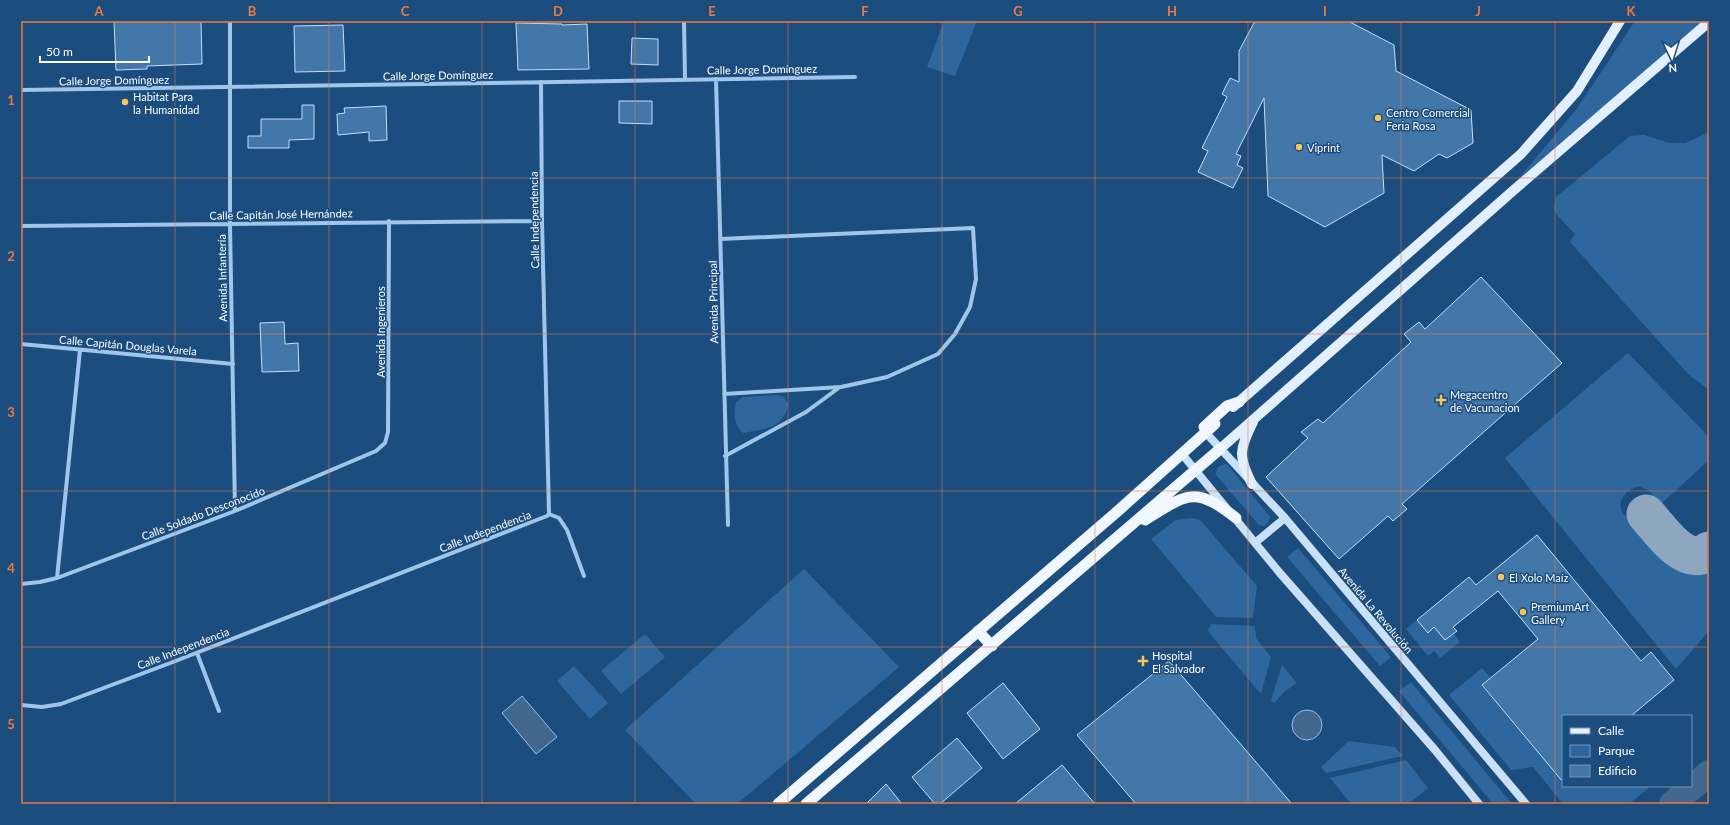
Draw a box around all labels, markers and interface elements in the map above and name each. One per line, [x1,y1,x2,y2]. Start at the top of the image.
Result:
text: A [93,3,104,19]
text: B [248,3,257,19]
text: C [401,3,410,19]
text: D [553,3,563,19]
text: E [708,3,716,19]
text: F [861,3,869,19]
text: G [1013,3,1023,19]
text: H [1167,3,1177,19]
text: I [1323,3,1327,19]
text: J [1475,3,1481,19]
text: K [1627,3,1637,19]
scale bar [40,38,149,64]
north arrow [1652,38,1692,78]
text: 50 m [46,44,73,59]
street label: Calle Jorge Domínguez [707,62,817,76]
text: N [1668,62,1677,75]
street label: Calle Jorge Domínguez [383,68,493,82]
street label: Calle Jorge Domínguez [59,73,169,87]
place label: Habitat Para la Humanidad [133,90,199,116]
text: 1 [7,92,15,108]
marker: Habitat Para la Humanidad [120,97,130,107]
place label: Centro Comercial Feria Rosa [1386,106,1470,132]
marker: Centro Comercial Feria Rosa [1373,113,1383,123]
place label: Viprint [1307,141,1340,154]
marker: Viprint [1294,142,1304,152]
street label: Calle Independencia [527,171,541,269]
street label: Calle Capitán José Hernández [209,206,353,222]
street label: Avenida Infantería [215,234,229,322]
text: 2 [7,248,15,264]
street label: Avenida Principal [706,260,720,344]
street label: Avenida Ingenieros [374,286,387,378]
street label: Calle Capitán Douglas Varela [59,333,197,357]
place label: Megacentro de Vacunacion [1450,388,1520,414]
marker: Megacentro de Vacunacion [1435,394,1447,406]
text: 3 [7,404,15,420]
street label: Calle Soldado Desconocido [139,483,267,543]
street label: Calle Independencia [437,507,533,555]
text: 4 [7,560,15,576]
street label: Avenida La Revolución [1336,564,1416,656]
place label: El Xolo Maíz [1509,571,1568,584]
marker: El Xolo Maíz [1496,572,1506,582]
place label: PremiumArt Gallery [1531,600,1589,626]
marker: PremiumArt Gallery [1518,607,1528,617]
street label: Calle Independencia [135,624,231,672]
place label: Hospital El Salvador [1152,649,1205,675]
marker: Hospital El Salvador [1137,655,1149,667]
legend [1562,715,1692,787]
text: 5 [7,716,15,732]
text: Calle [1598,723,1624,738]
text: Parque [1598,743,1635,758]
text: Edificio [1598,763,1637,778]

